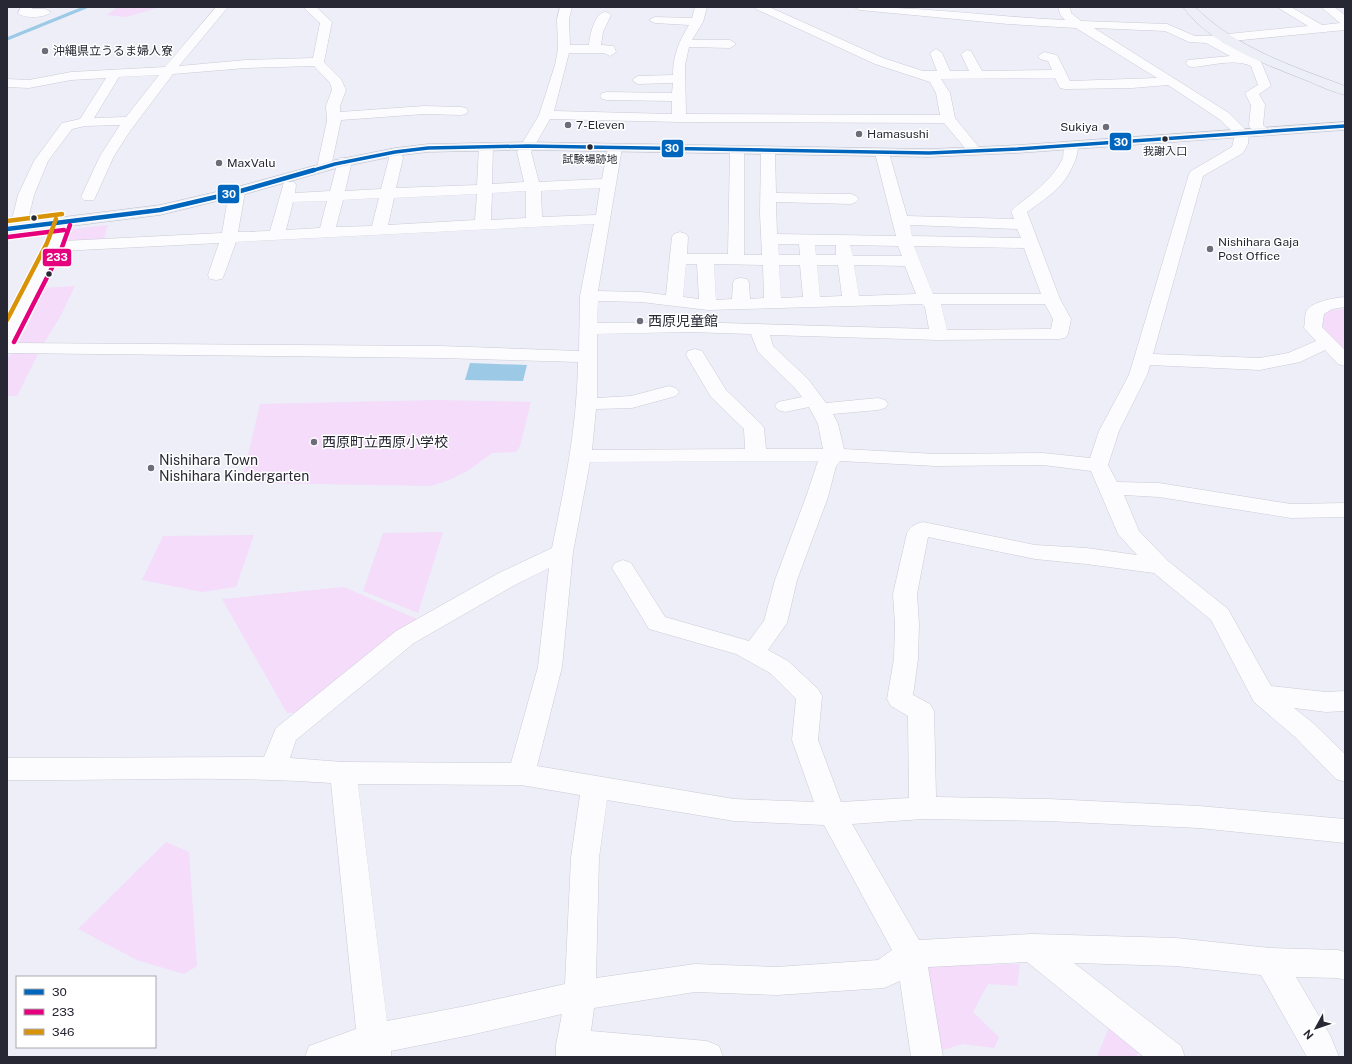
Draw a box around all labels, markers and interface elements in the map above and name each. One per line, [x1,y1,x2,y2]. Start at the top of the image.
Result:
place label: 沖縄県立うるま婦人寮 [53,44,173,58]
marker: 沖縄県立うるま婦人寮 [40,46,50,56]
place label: 7-Eleven [576,118,625,132]
marker: 7-Eleven [563,120,573,130]
place label: Sukiya [1060,120,1098,134]
marker: Sukiya [1101,122,1111,132]
place label: Hamasushi [867,127,929,141]
marker: Hamasushi [854,129,864,139]
line badge: 30 [1109,132,1132,151]
marker: 我謝入口 [1160,134,1170,144]
text: 30 [1114,136,1128,148]
line badge: 30 [661,139,684,158]
marker: 試験場跡地 [585,142,595,152]
text: 30 [665,142,679,154]
place label: 我謝入口 [1143,145,1187,157]
place label: 試験場跡地 [563,153,618,165]
place label: MaxValu [227,156,275,170]
marker: MaxValu [214,158,224,168]
line badge: 30 [217,184,240,204]
text: 30 [222,188,236,200]
unlabelled marker [29,213,39,223]
place label: Nishihara Gaja Post Office [1218,235,1299,263]
marker: Nishihara Gaja Post Office [1205,244,1215,254]
line badge: 233 [42,248,72,267]
text: 233 [46,251,68,263]
unlabelled marker [44,269,54,279]
place label: 西原児童館 [648,313,718,329]
marker: 西原児童館 [635,316,645,326]
place label: 西原町立西原小学校 [322,434,448,450]
marker: 西原町立西原小学校 [309,437,319,447]
place label: Nishihara Town Nishihara Kindergarten [159,452,309,484]
marker: Nishihara Town Nishihara Kindergarten [146,463,156,473]
legend [16,976,156,1048]
text: 30 [52,985,67,999]
text: 233 [52,1005,74,1019]
north arrow [1296,1008,1336,1048]
text: 346 [52,1025,75,1039]
text: N [1301,1027,1316,1042]

